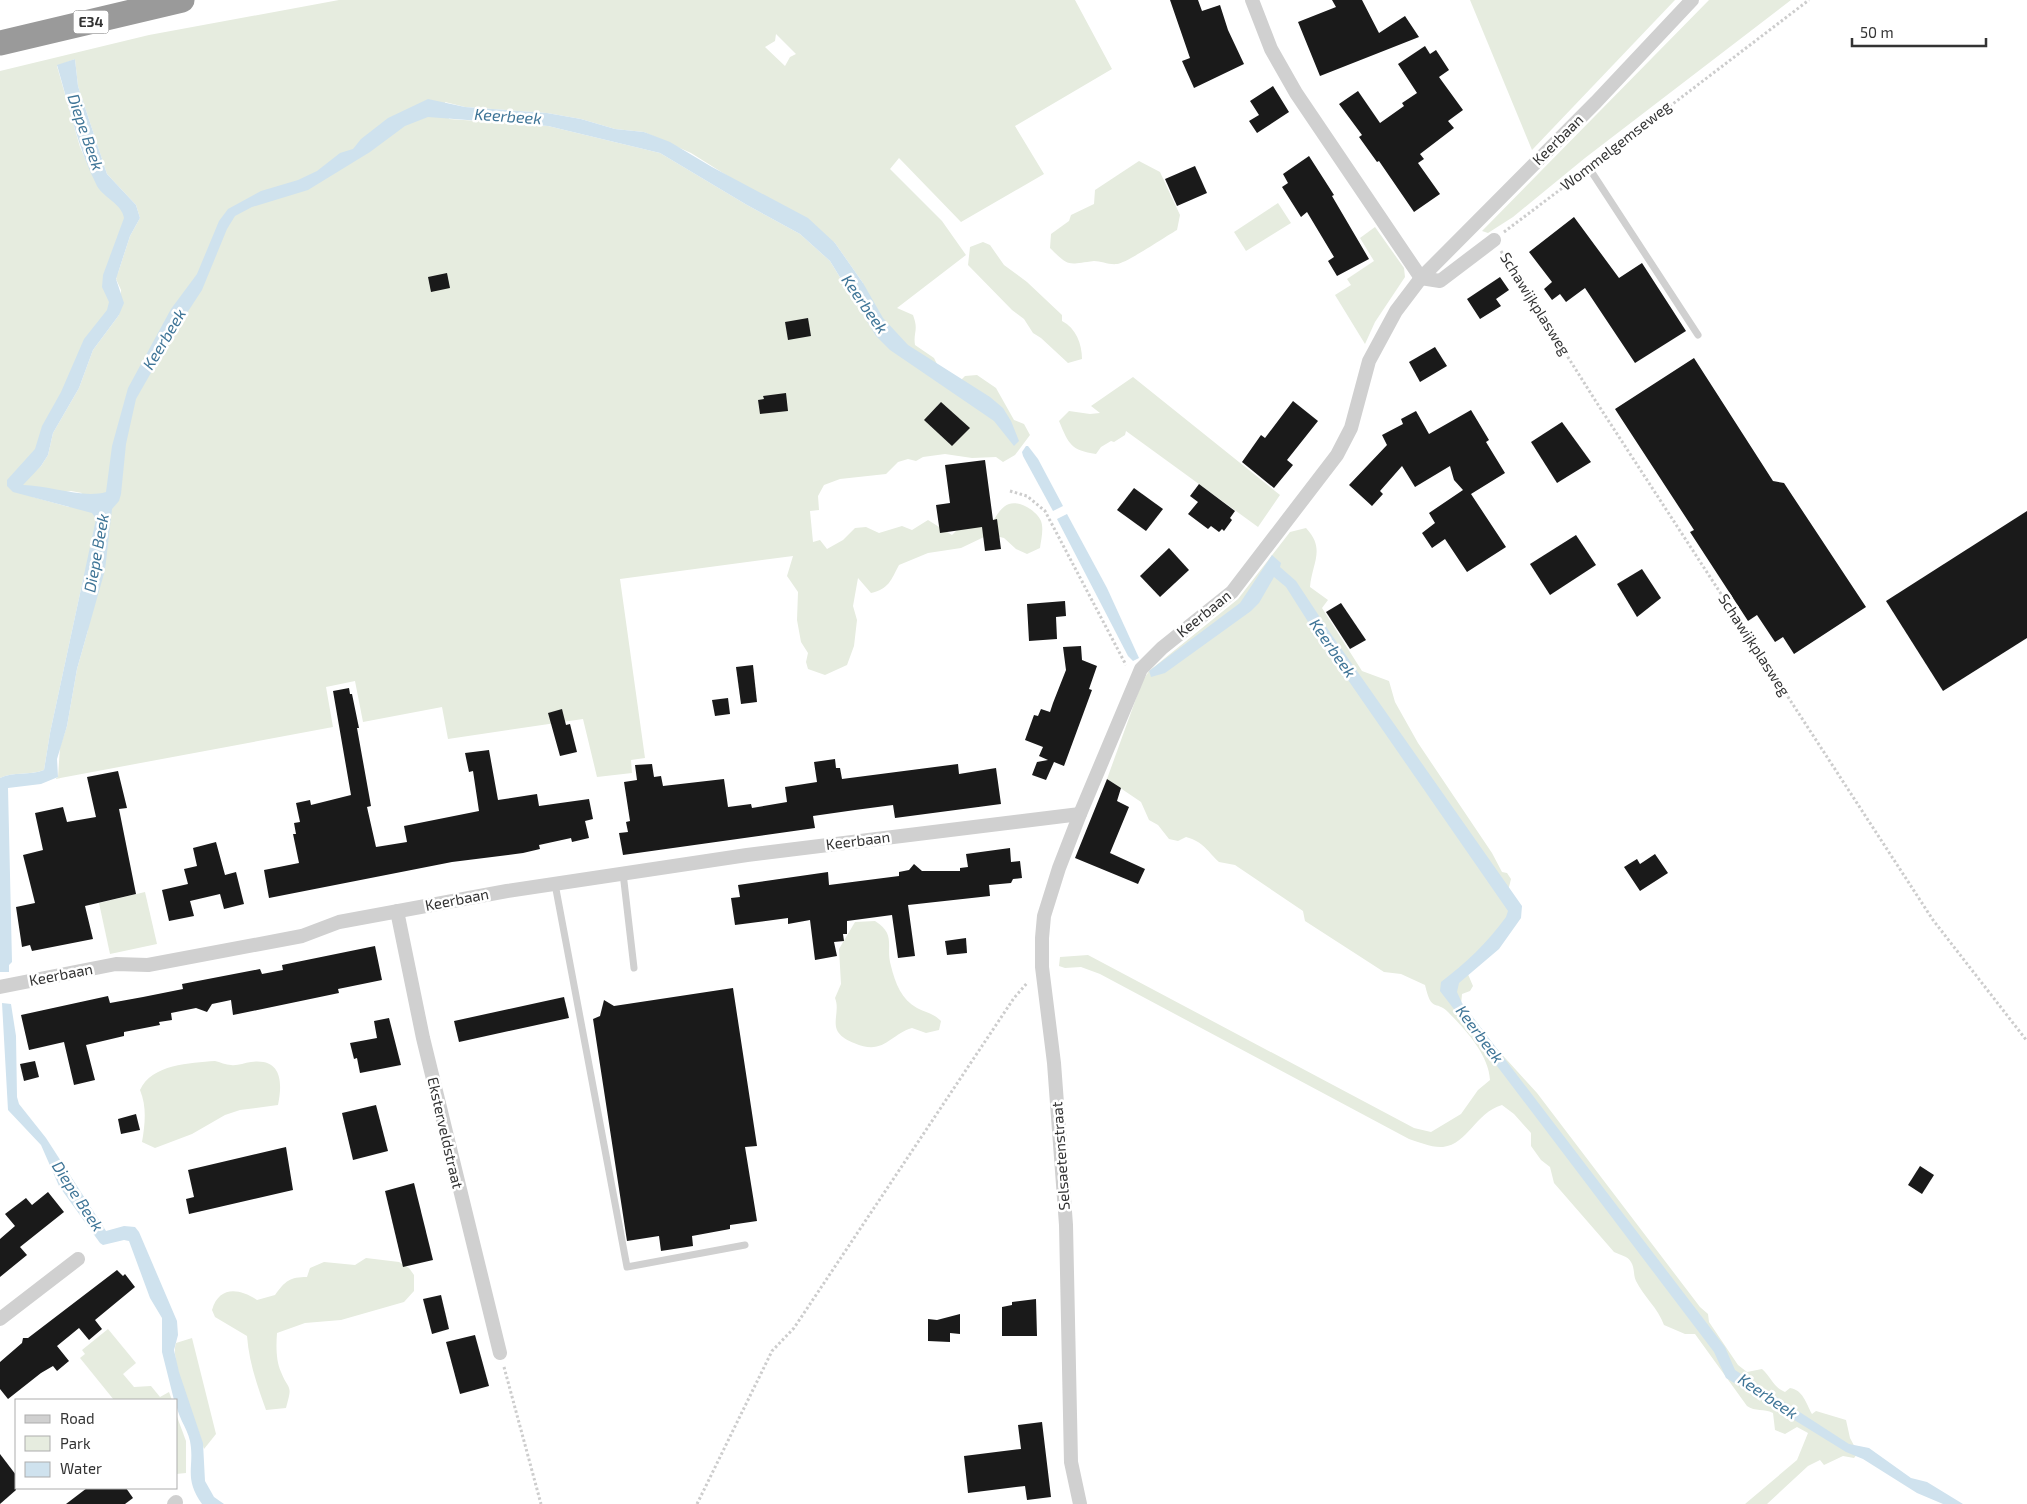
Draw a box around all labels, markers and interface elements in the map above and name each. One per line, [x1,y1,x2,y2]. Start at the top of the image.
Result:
road number: E34 [74,11,108,34]
scale bar [1852,15,1986,47]
text: 50 m [1860,23,1894,41]
water label: Diepe Beek [64,91,108,173]
street label: Wommelgemseweg [1557,96,1675,194]
water label: Keerbeek [474,104,542,127]
street label: Keerbaan [1528,110,1586,168]
street label: Schawijkplasweg [1496,249,1575,359]
water label: Keerbeek [838,271,893,337]
water label: Keerbeek [138,305,189,373]
water label: Diepe Beek [79,512,112,594]
street label: Keerbaan [1173,586,1234,641]
street label: Schawijkplasweg [1714,590,1795,700]
water label: Keerbeek [1306,615,1361,681]
street label: Keerbaan [825,827,891,853]
street label: Keerbaan [423,884,490,914]
street label: Keerbaan [27,959,94,989]
water label: Keerbeek [1453,1001,1508,1066]
street label: Eksterveldstraat [424,1075,468,1191]
street label: Selsaetenstraat [1047,1101,1073,1211]
water label: Diepe Beek [49,1157,108,1234]
water label: Keerbeek [1735,1369,1802,1422]
legend [15,1399,178,1489]
text: Road [60,1409,95,1427]
text: Park [60,1434,91,1452]
text: Water [60,1459,102,1477]

